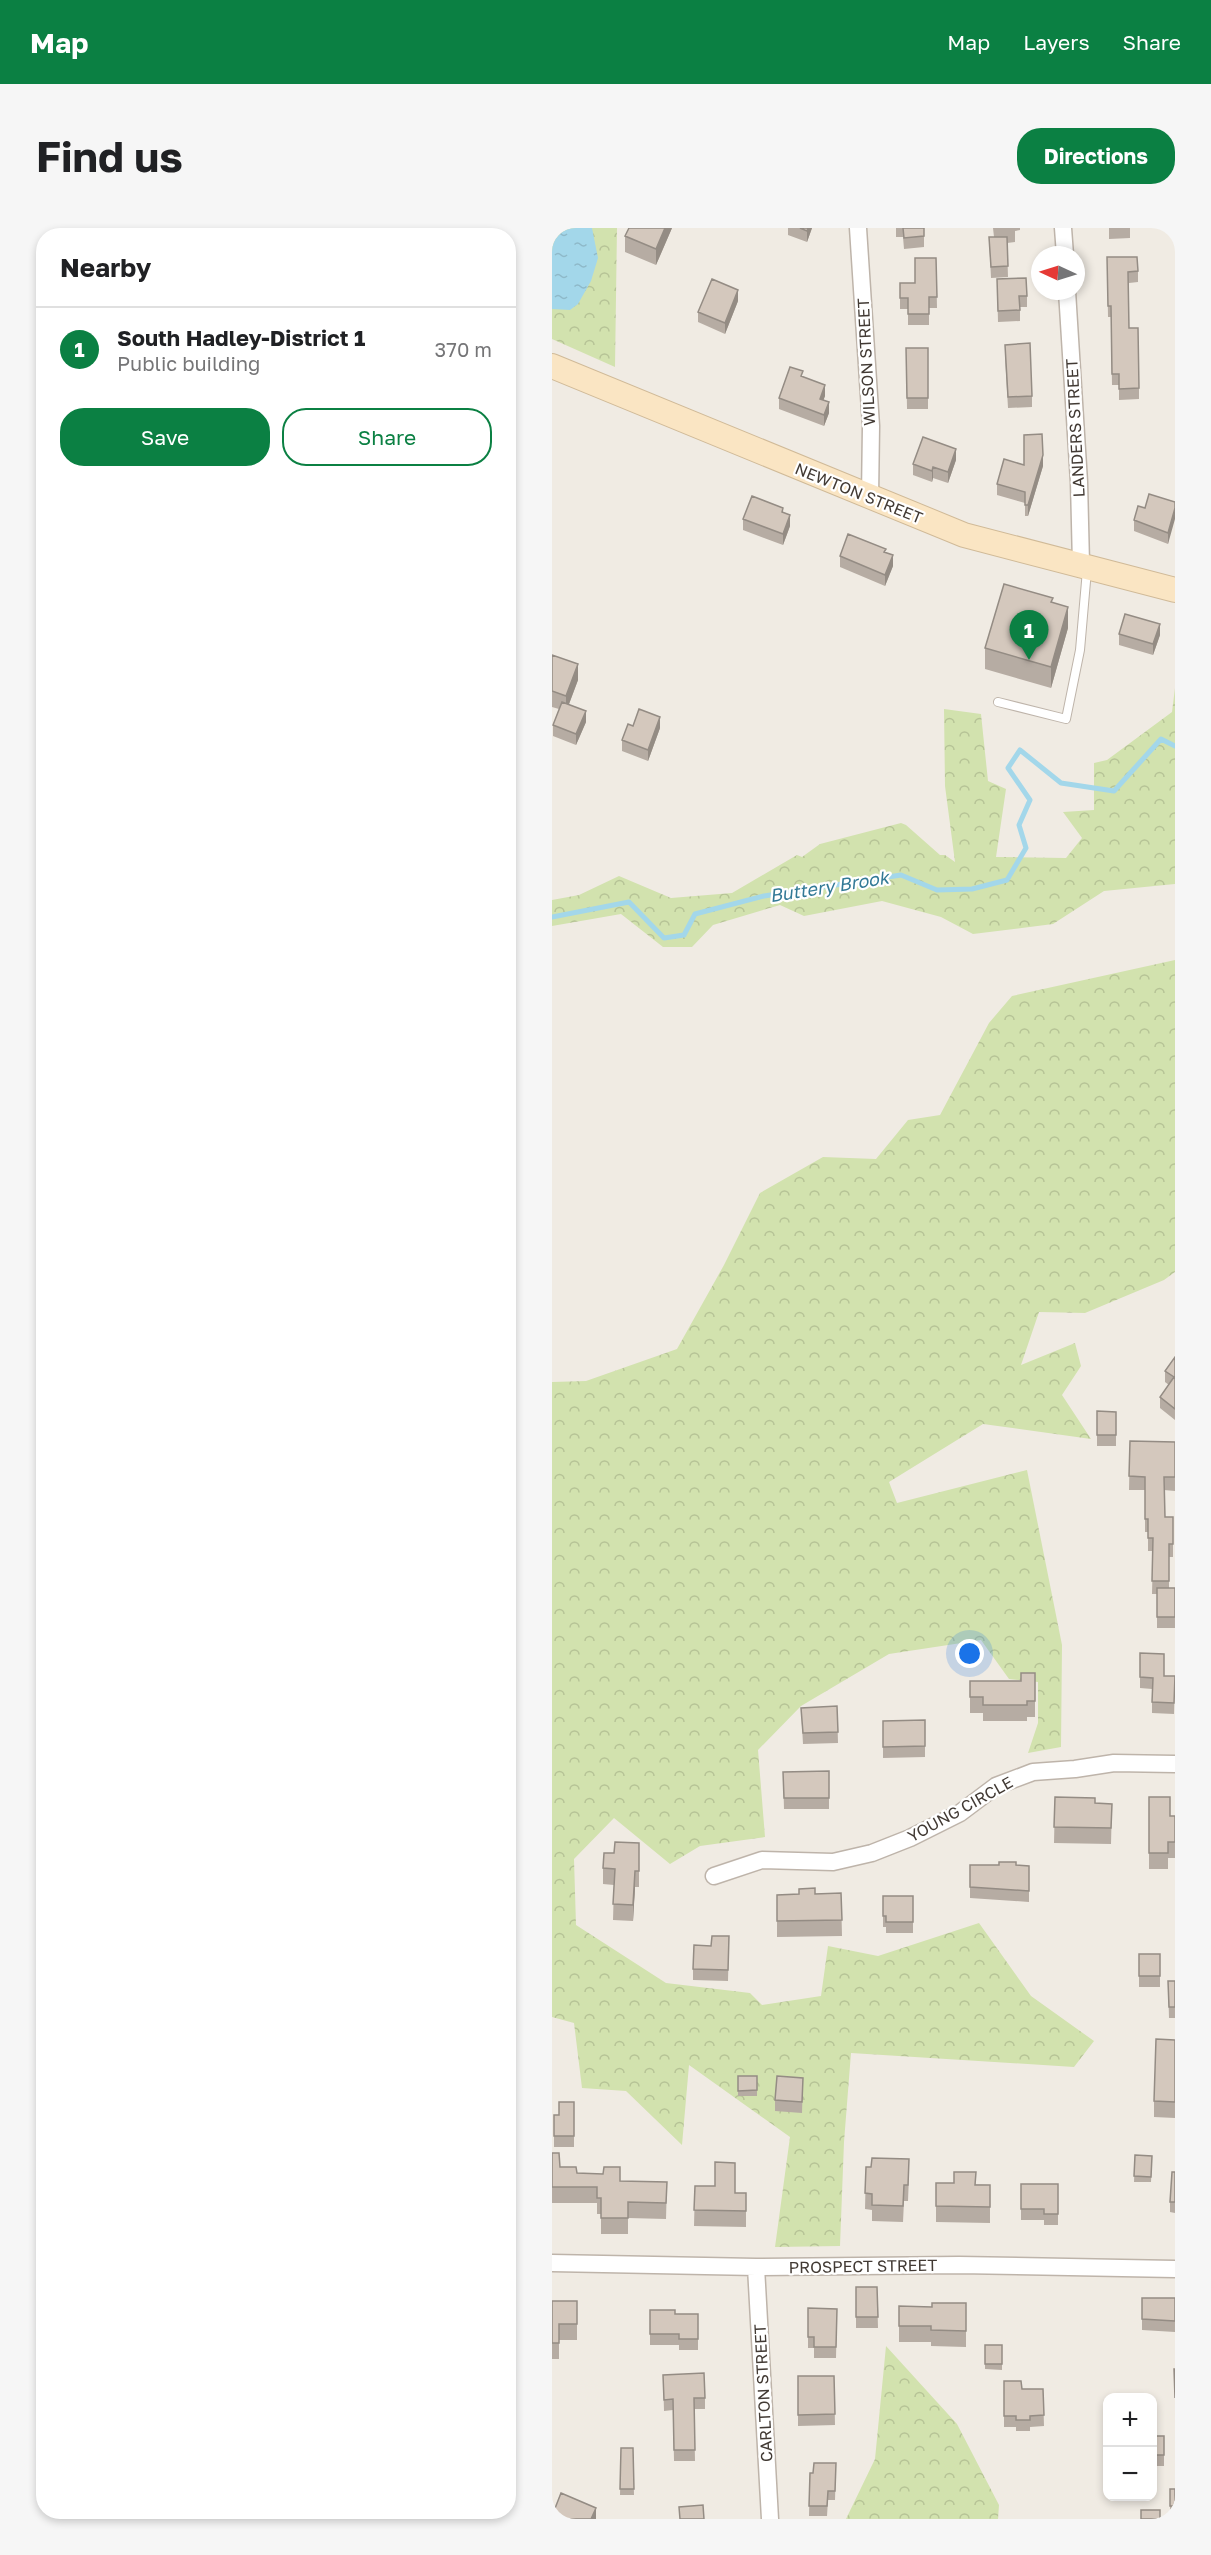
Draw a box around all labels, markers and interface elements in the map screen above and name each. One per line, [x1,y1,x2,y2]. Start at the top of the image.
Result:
text: Map [30,26,88,59]
text: Map [947,29,990,55]
text: Layers [1023,29,1090,55]
text: Share [1123,29,1181,55]
button: Directions [1017,128,1175,184]
text: Find us [36,131,183,181]
north arrow [1031,246,1085,300]
text: Nearby [60,252,151,283]
street label: WILSON STREET [853,298,879,426]
text: South Hadley-District 1 [117,324,365,351]
text: 1 [74,337,85,361]
text: 370 m [435,337,492,361]
text: Public building [117,351,260,375]
street label: LANDERS STREET [1061,358,1089,498]
button: Save [60,408,270,466]
button: Share [282,408,492,466]
street label: NEWTON STREET [792,458,926,528]
pin: 1 [1010,610,1048,660]
water label: Buttery Brook [768,865,892,906]
your location [955,1639,984,1668]
street label: YOUNG CIRCLE [904,1772,1016,1846]
street label: PROSPECT STREET [789,2255,938,2277]
street label: CARLTON STREET [749,2323,777,2462]
map controls [1103,2393,1157,2501]
button: + [1103,2393,1157,2447]
button: − [1103,2447,1157,2501]

